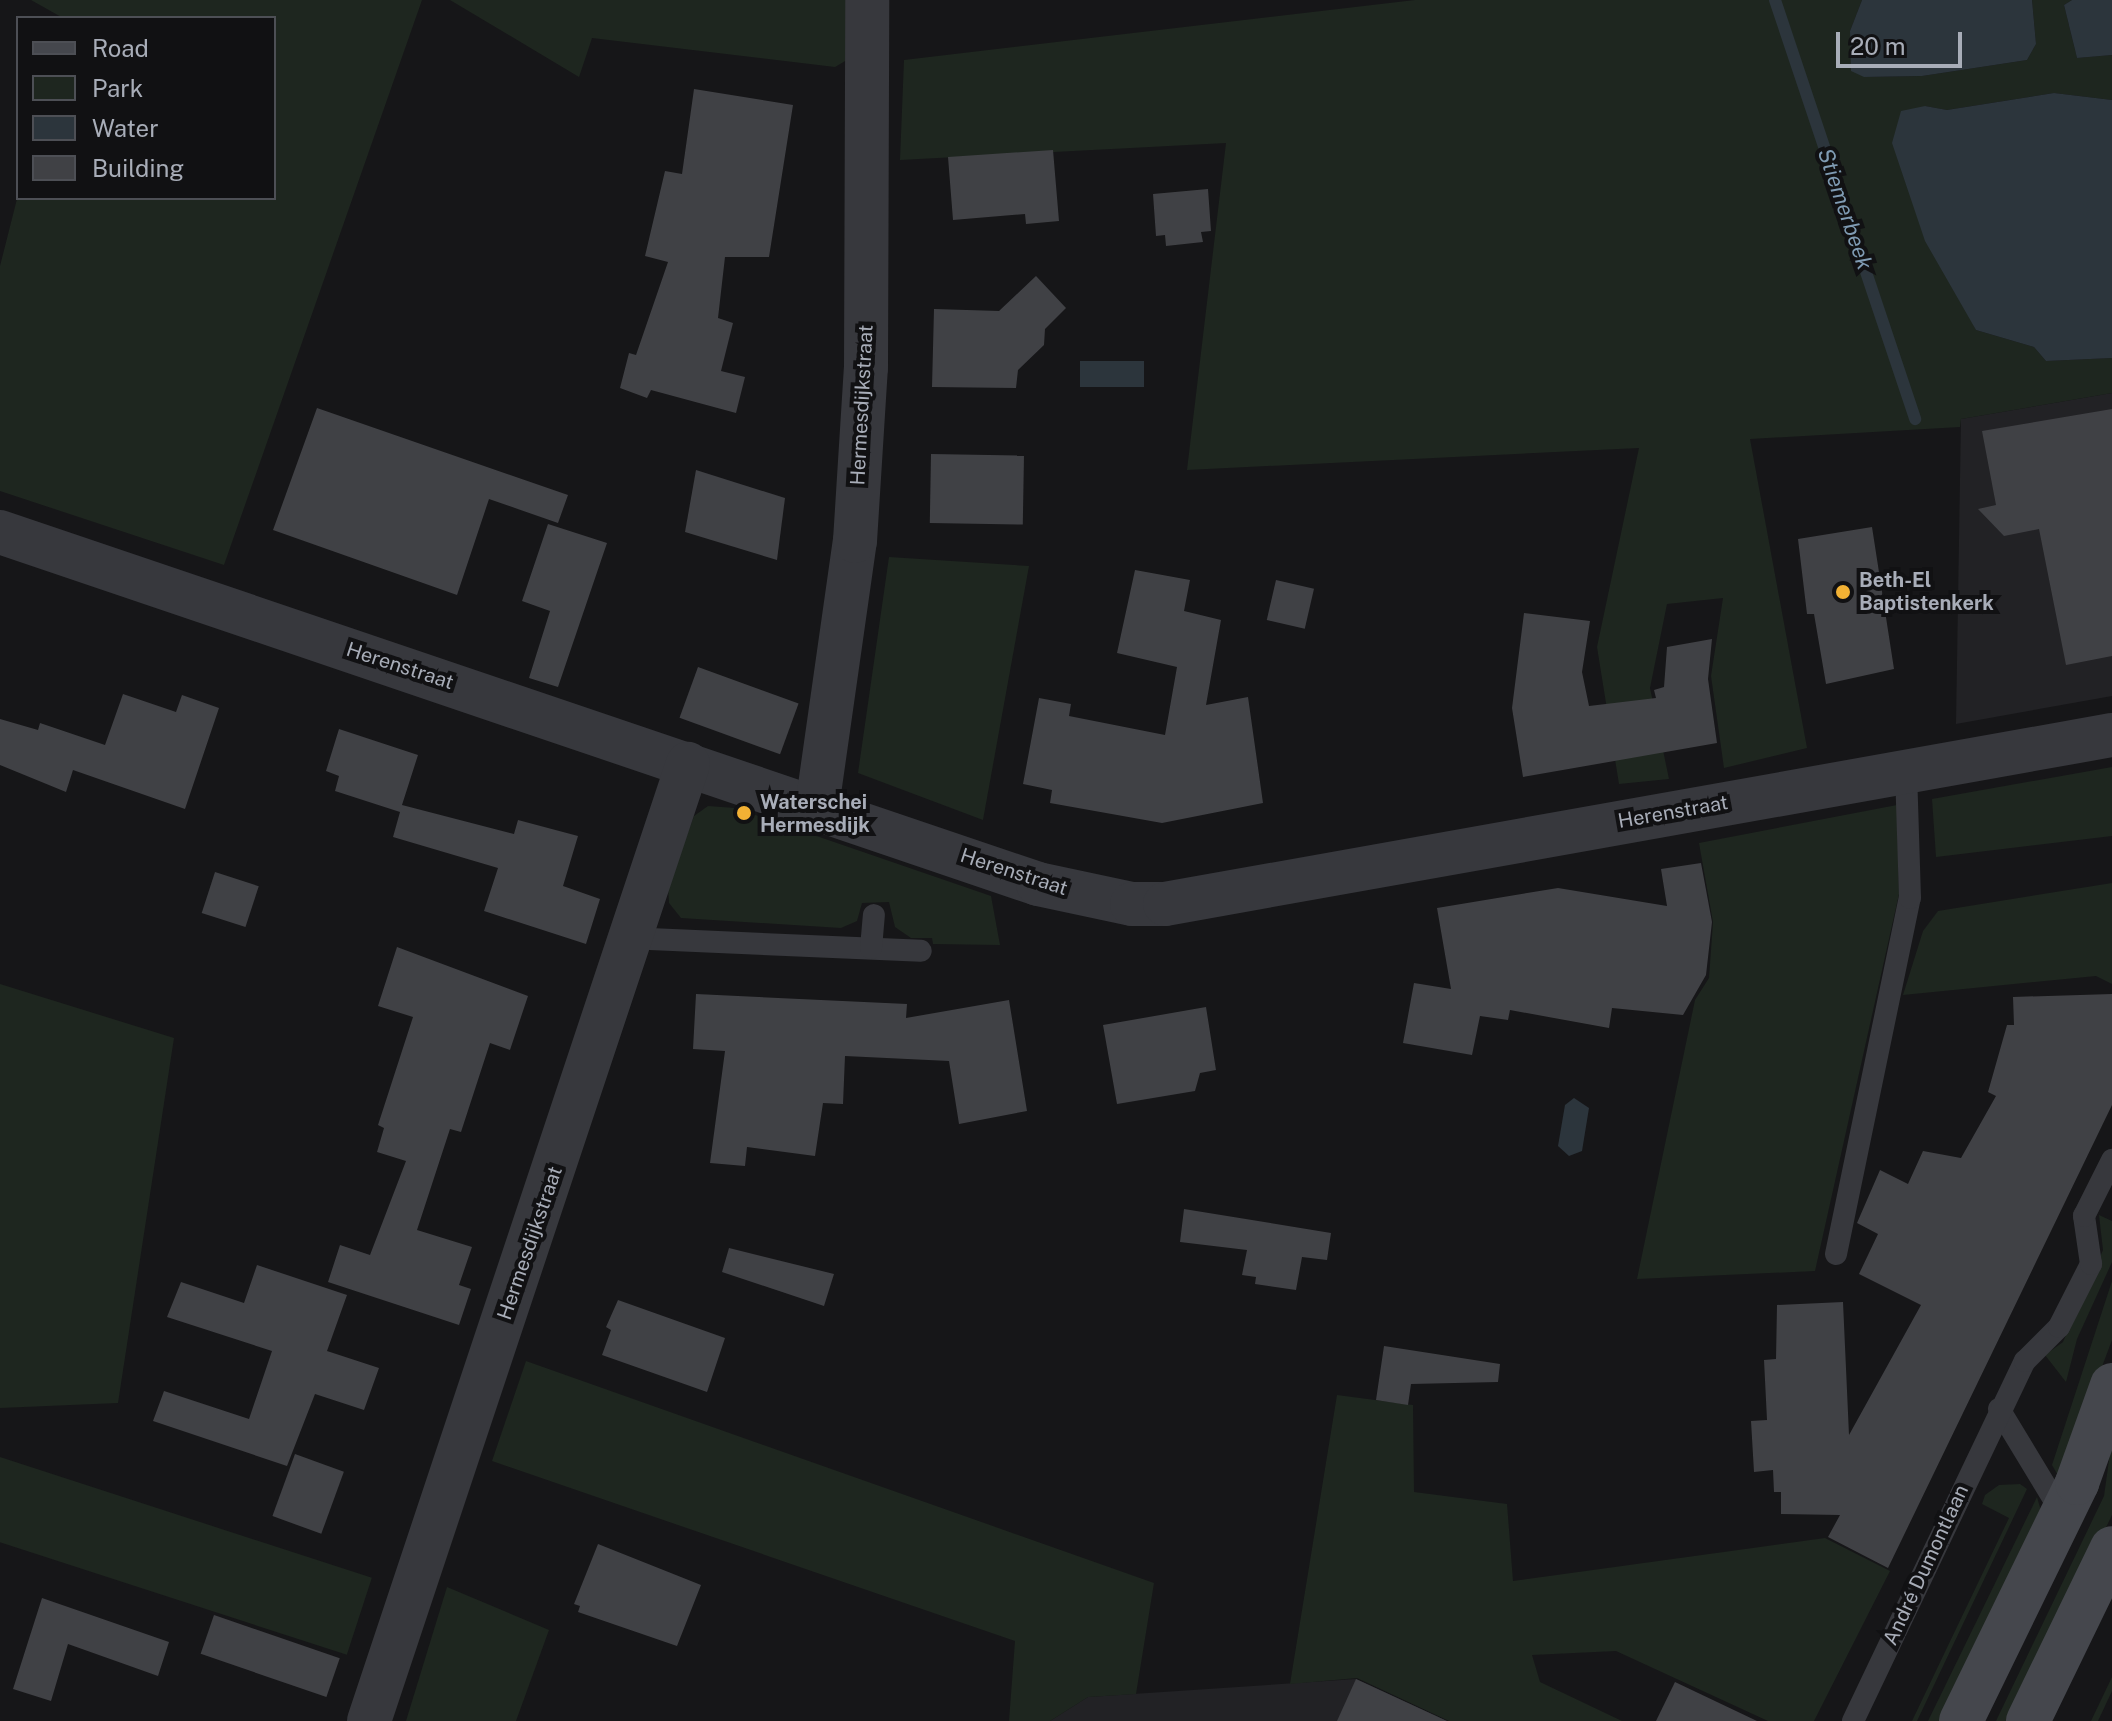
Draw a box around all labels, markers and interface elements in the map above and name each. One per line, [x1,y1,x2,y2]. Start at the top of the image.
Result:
legend [16,16,276,200]
scale bar [1840,16,1966,66]
text: 20 m [1850,32,1906,60]
text: Road [92,34,149,62]
text: Park [92,74,143,102]
text: Water [92,114,159,142]
water label: Stiemerbeek [1812,145,1878,273]
text: Building [92,154,184,182]
street label: Hermesdijkstraat [846,324,878,486]
place label: Beth-El Baptistenkerk [1859,568,1994,615]
marker: Beth-El Baptistenkerk [1834,583,1852,601]
street label: Herenstraat [343,637,457,695]
place label: Waterschei Hermesdijk [760,790,870,837]
street label: Herenstraat [1616,791,1730,833]
marker: Waterschei Hermesdijk [735,804,753,822]
street label: Herenstraat [957,843,1071,901]
street label: Hermesdijkstraat [492,1163,568,1323]
street label: André Dumontlaan [1878,1481,1974,1649]

